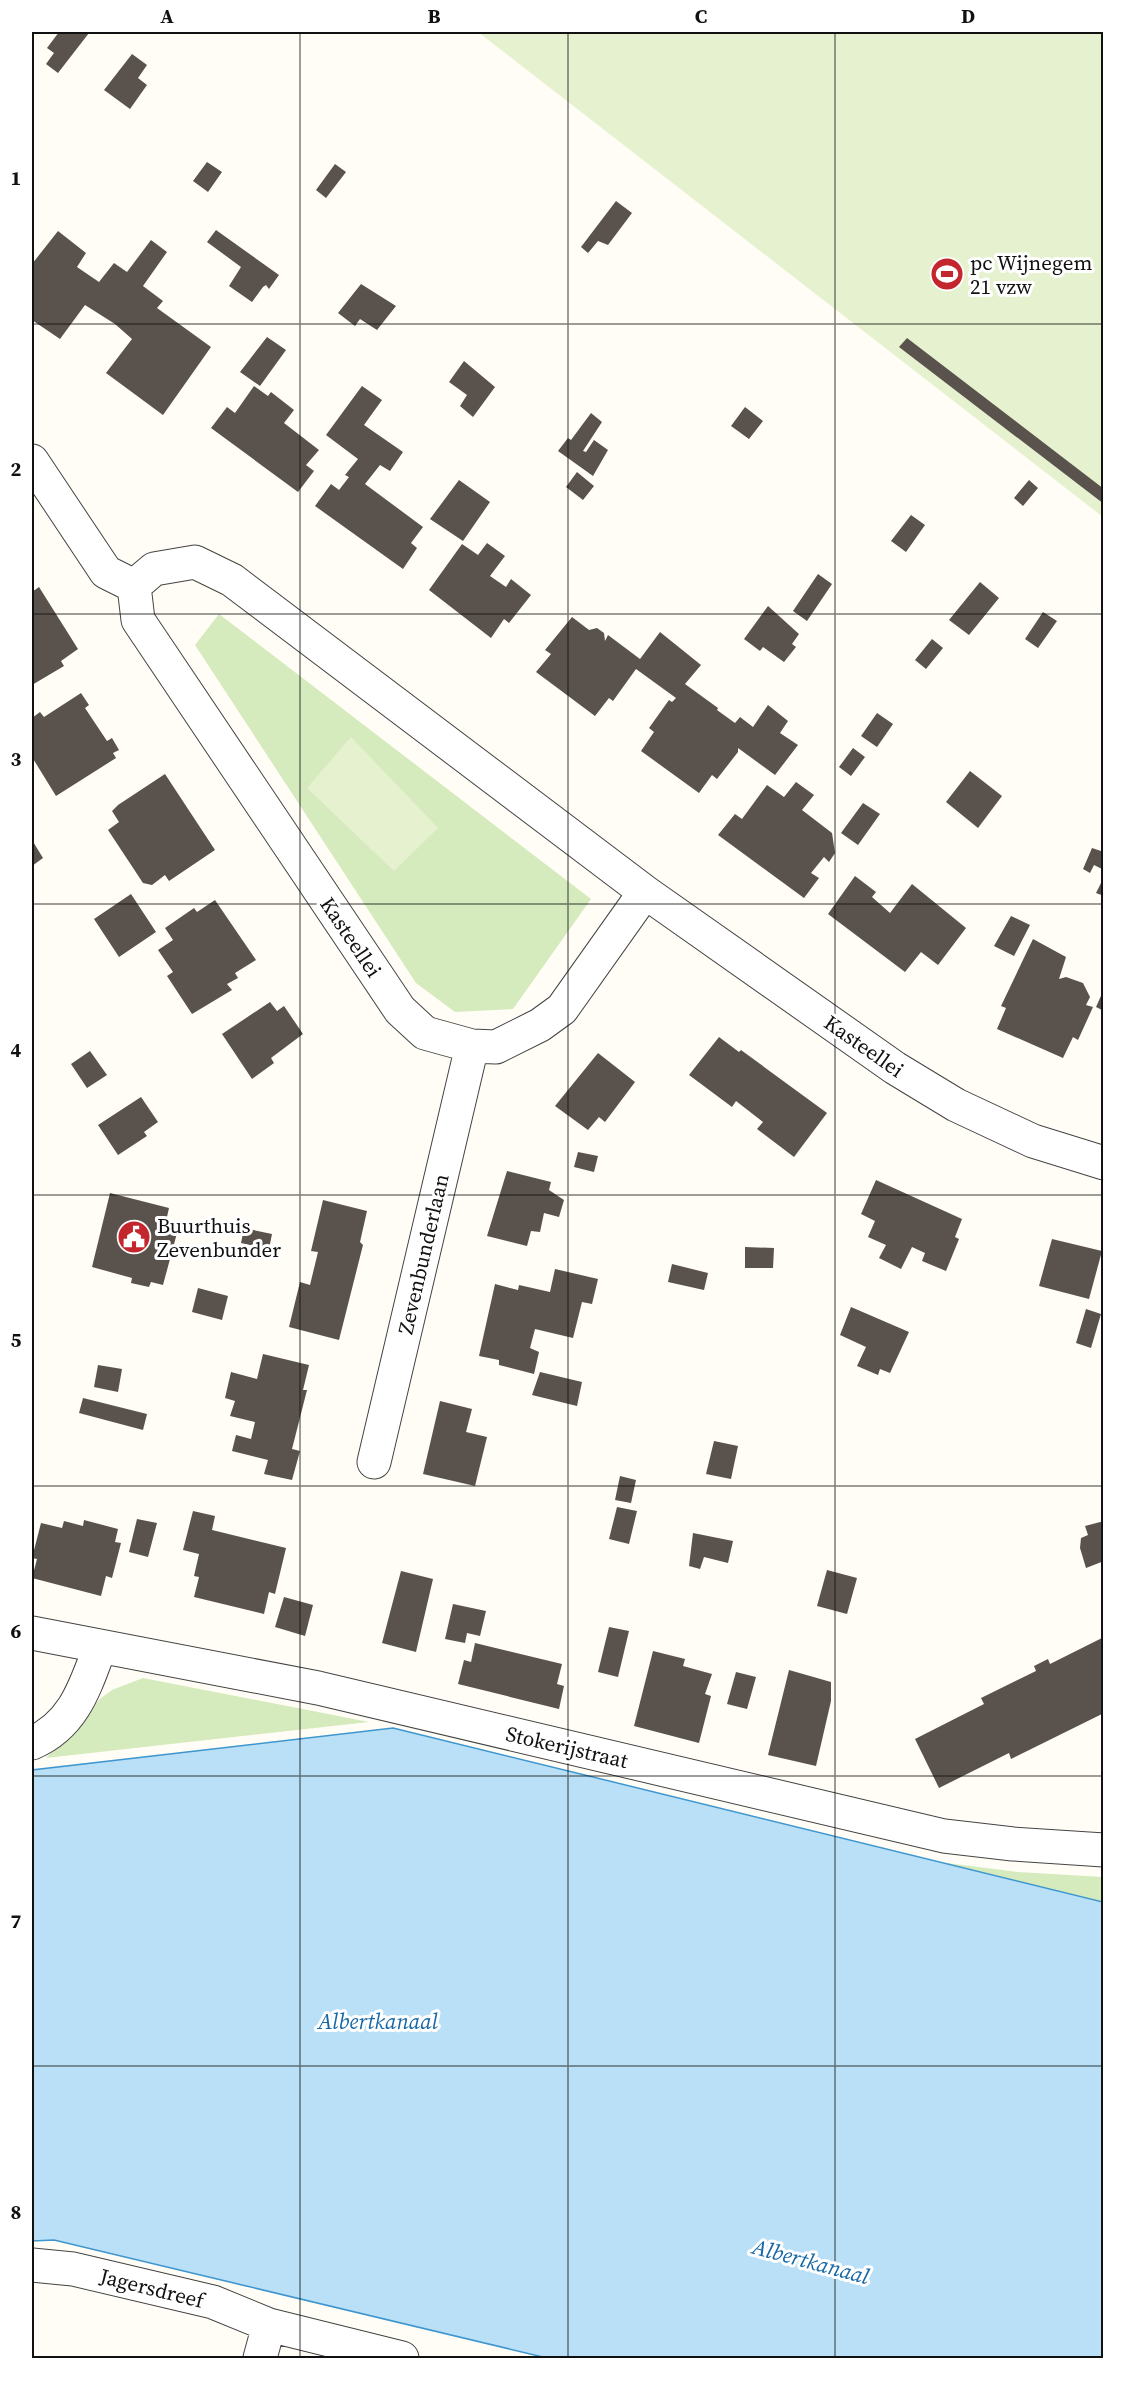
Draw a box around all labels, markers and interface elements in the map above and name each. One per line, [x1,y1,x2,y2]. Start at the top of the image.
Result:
text: A [160,2,174,30]
text: B [427,2,441,30]
text: C [695,2,707,30]
text: D [961,2,975,30]
text: 1 [11,164,21,192]
place label: pc Wijnegem 21 vzw [970,248,1092,301]
sports icon: pc Wijnegem 21 vzw [929,256,965,292]
text: 2 [11,455,22,483]
text: 3 [11,745,22,773]
street label: Kasteellei [314,891,388,983]
street label: Kasteellei [818,1008,910,1084]
text: 4 [11,1036,22,1064]
street label: Zevenbunderlaan [390,1171,456,1337]
place label: Buurthuis Zevenbunder [157,1211,281,1264]
public building icon: Buurthuis Zevenbunder [116,1219,152,1255]
text: 5 [11,1326,22,1354]
text: 6 [11,1617,22,1645]
street label: Stokerijstraat [503,1719,631,1775]
text: 7 [11,1907,22,1935]
water label: Albertkanaal [316,2006,439,2036]
text: 8 [11,2198,21,2226]
water label: Albertkanaal [747,2230,874,2291]
street label: Jagersdreef [96,2261,209,2315]

